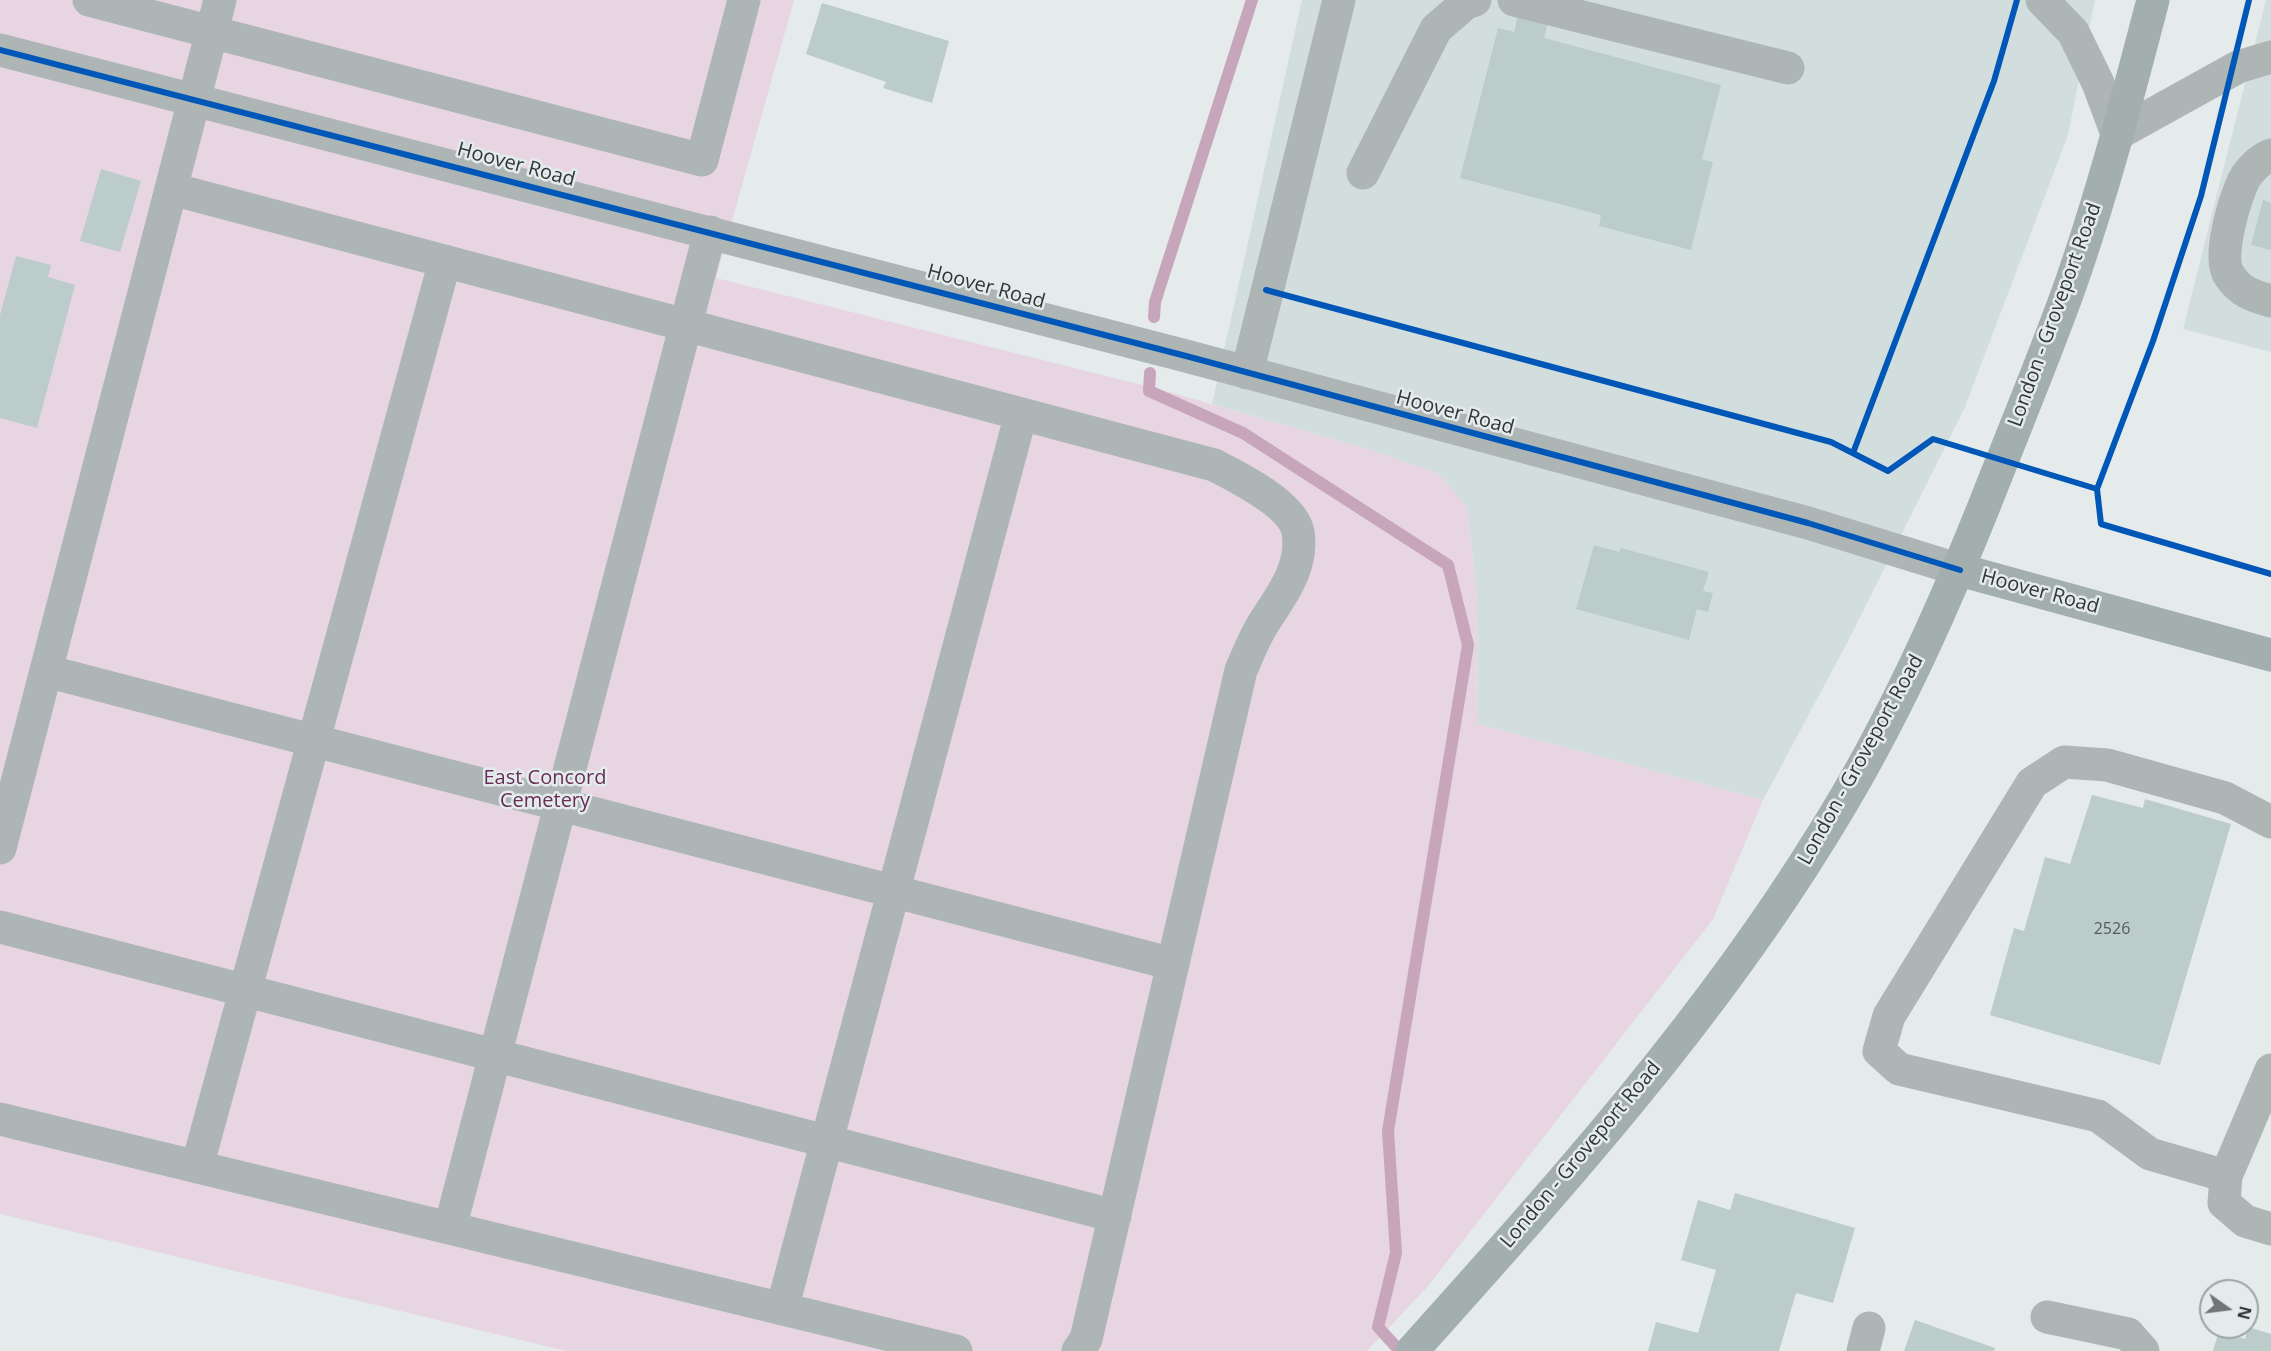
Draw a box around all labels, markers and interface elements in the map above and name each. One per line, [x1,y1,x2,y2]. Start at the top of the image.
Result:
street label: Hoover Road [454,138,578,192]
street label: London - Groveport Road [2003,200,2107,430]
street label: Hoover Road [924,260,1048,314]
street label: Hoover Road [1393,386,1517,440]
street label: Hoover Road [1978,565,2102,619]
street label: London - Groveport Road [1793,651,1929,869]
park label: East Concord Cemetery [484,766,606,813]
house number: 2526 [2094,919,2130,939]
street label: London - Groveport Road [1496,1057,1666,1253]
north arrow [2199,1279,2259,1339]
text: N [2232,1304,2257,1322]

